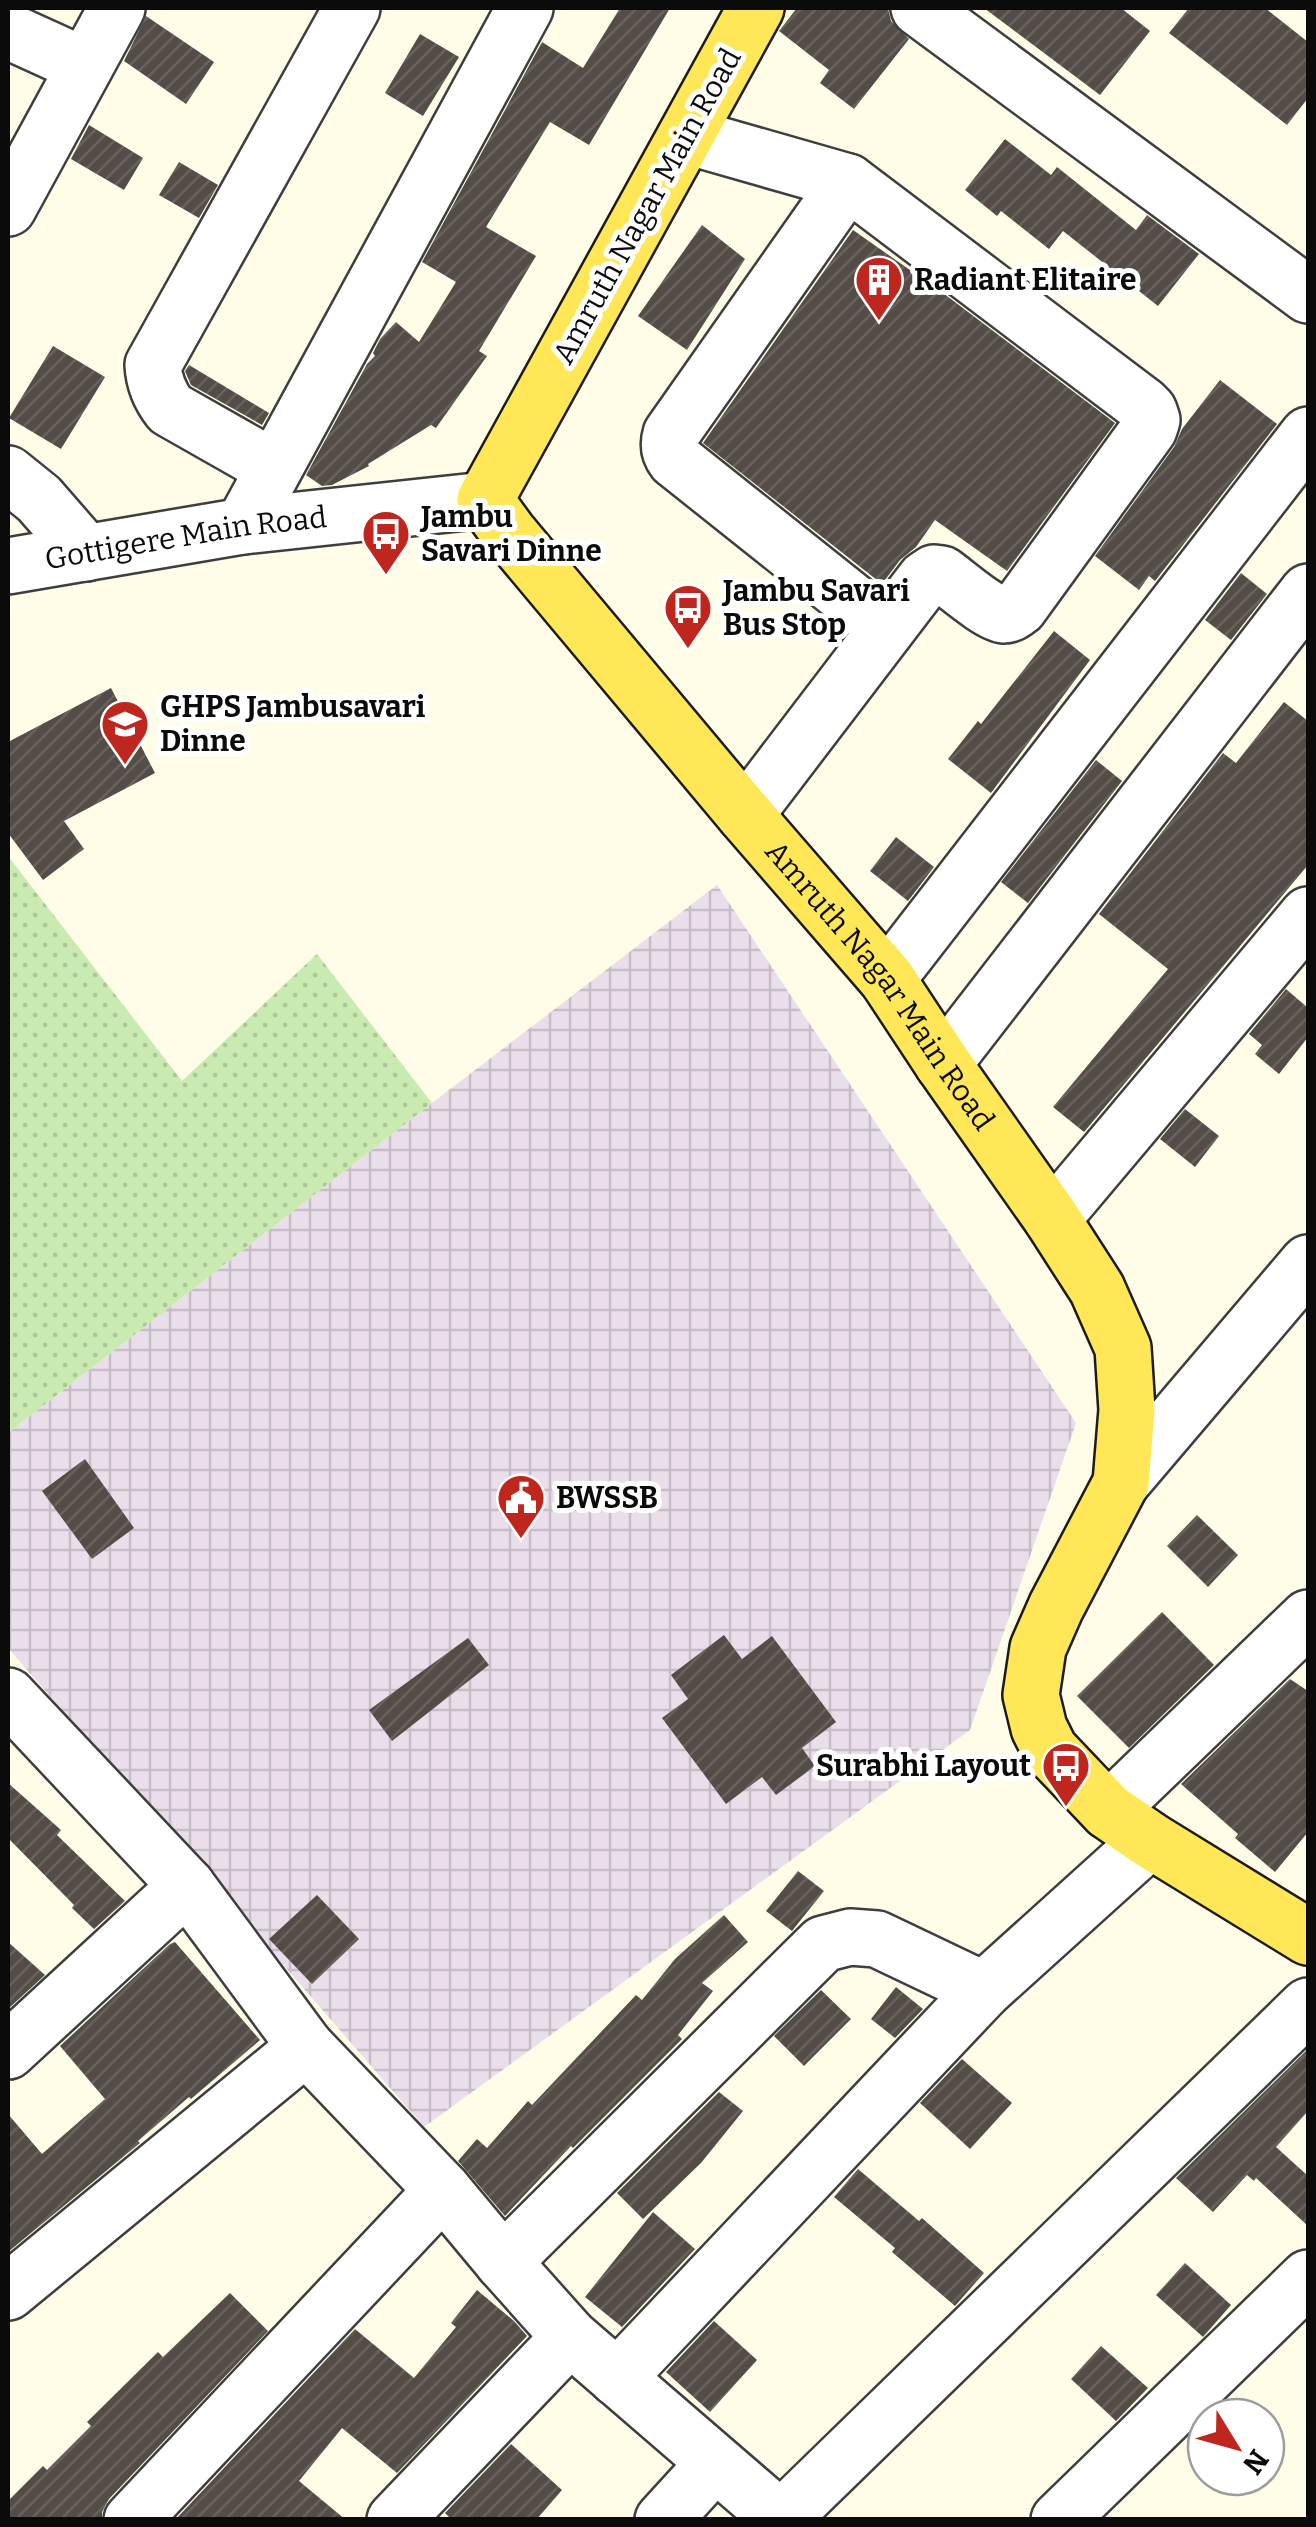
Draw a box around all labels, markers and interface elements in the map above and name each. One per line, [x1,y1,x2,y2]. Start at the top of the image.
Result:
street label: Amruth Nagar Main Road [545,42,749,370]
building icon: Radiant Elitaire [853,254,905,322]
place label: Radiant Elitaire [914,262,1137,298]
street label: Gottigere Main Road [42,499,329,577]
place label: Jambu Savari Dinne [419,499,602,569]
bus stop icon: Jambu Savari Dinne [360,508,412,576]
place label: Jambu Savari Bus Stop [721,573,910,643]
bus stop icon: Jambu Savari Bus Stop [662,582,714,650]
place label: GHPS Jambusavari Dinne [160,689,426,759]
school or university icon: GHPS Jambusavari Dinne [99,698,151,766]
street label: Amruth Nagar Main Road [758,834,1002,1137]
public building icon: BWSSB [495,1472,547,1540]
place label: BWSSB [556,1480,658,1516]
bus stop icon: Surabhi Layout [1040,1740,1092,1808]
place label: Surabhi Layout [816,1748,1031,1784]
north arrow [1186,2397,1286,2497]
text: N [1236,2443,1275,2480]

